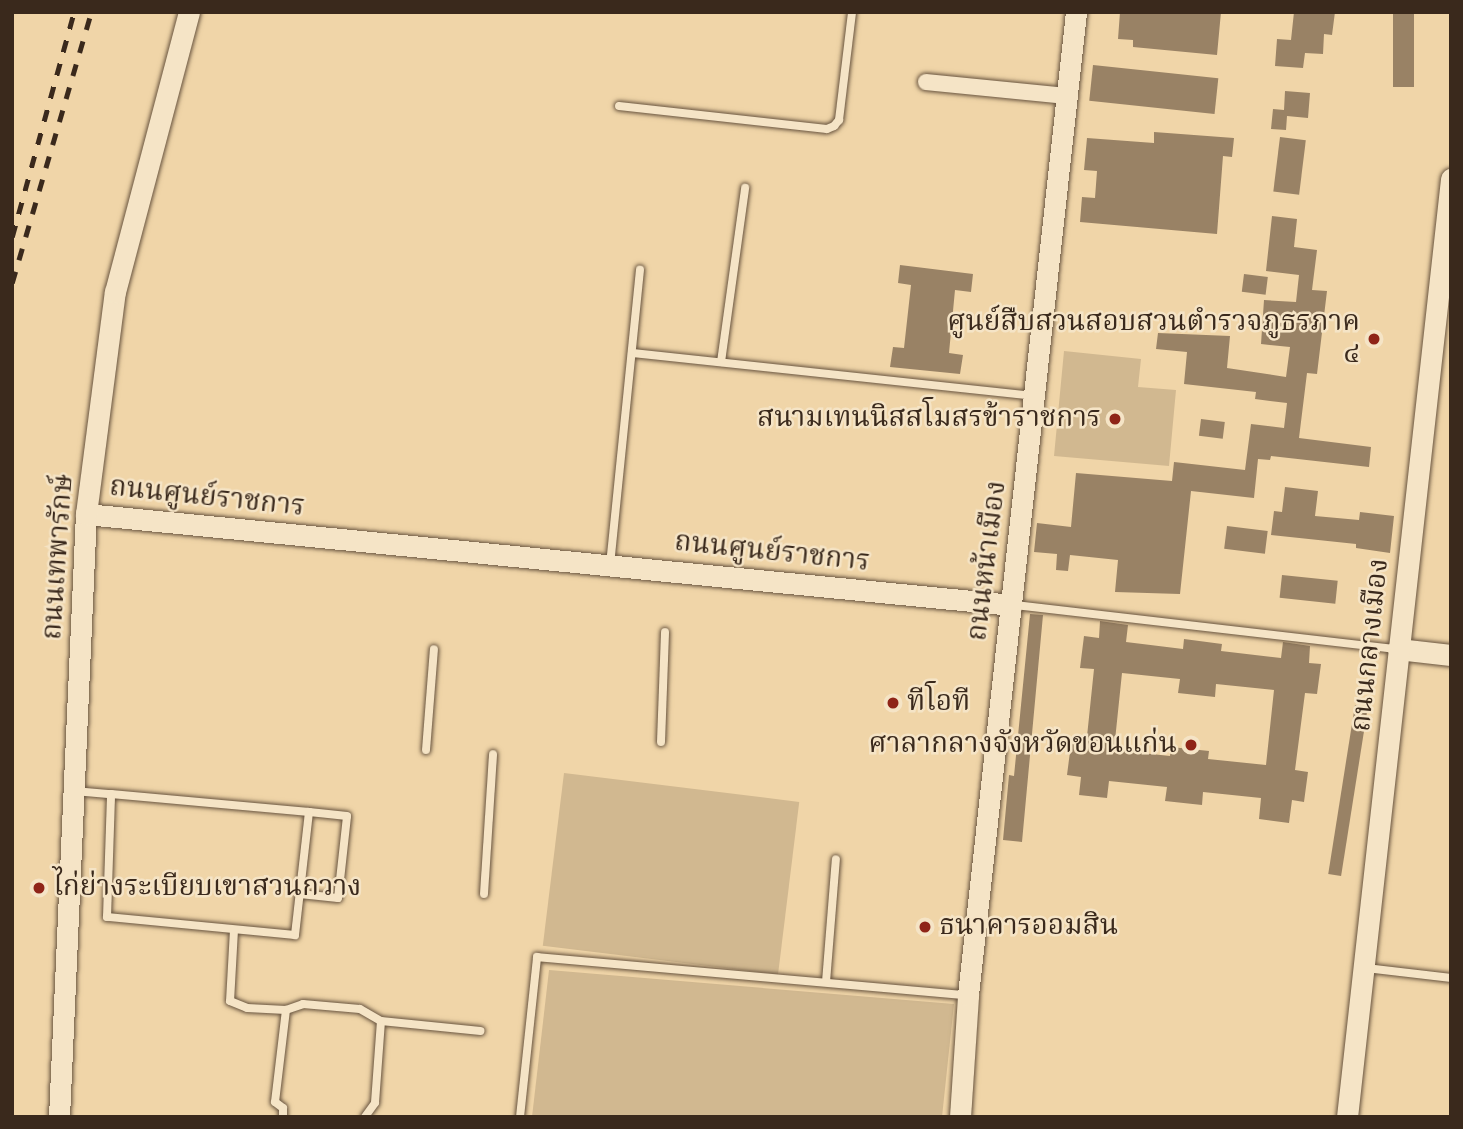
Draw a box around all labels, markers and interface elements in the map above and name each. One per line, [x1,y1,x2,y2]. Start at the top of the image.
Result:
place label: ศูนย์สืบสวนสอบสวนตำรวจภูธรภาค ๔ [947,306,1360,372]
marker: ศูนย์สืบสวนสอบสวนตำรวจภูธรภาค ๔ [1366,331,1382,347]
place label: สนามเทนนิสสโมสรข้าราชการ [757,402,1101,436]
marker: สนามเทนนิสสโมสรข้าราชการ [1107,411,1123,427]
street label: ถนนศูนย์ราชการ [108,471,306,525]
street label: ถนนเทพารักษ์ [36,473,82,641]
street label: ถนนหน้าเมือง [962,479,1014,643]
street label: ถนนศูนย์ราชการ [673,526,871,580]
street label: ถนนกลางเมือง [1345,557,1397,733]
place label: ทีโอที [907,686,970,720]
marker: ทีโอที [885,695,901,711]
place label: ศาลากลางจังหวัดขอนแก่น [868,728,1177,762]
marker: ศาลากลางจังหวัดขอนแก่น [1183,737,1199,753]
place label: ไก่ย่างระเบียบเขาสวนกวาง [53,871,361,905]
marker: ไก่ย่างระเบียบเขาสวนกวาง [31,880,47,896]
place label: ธนาคารออมสิน [939,910,1118,944]
marker: ธนาคารออมสิน [917,919,933,935]

